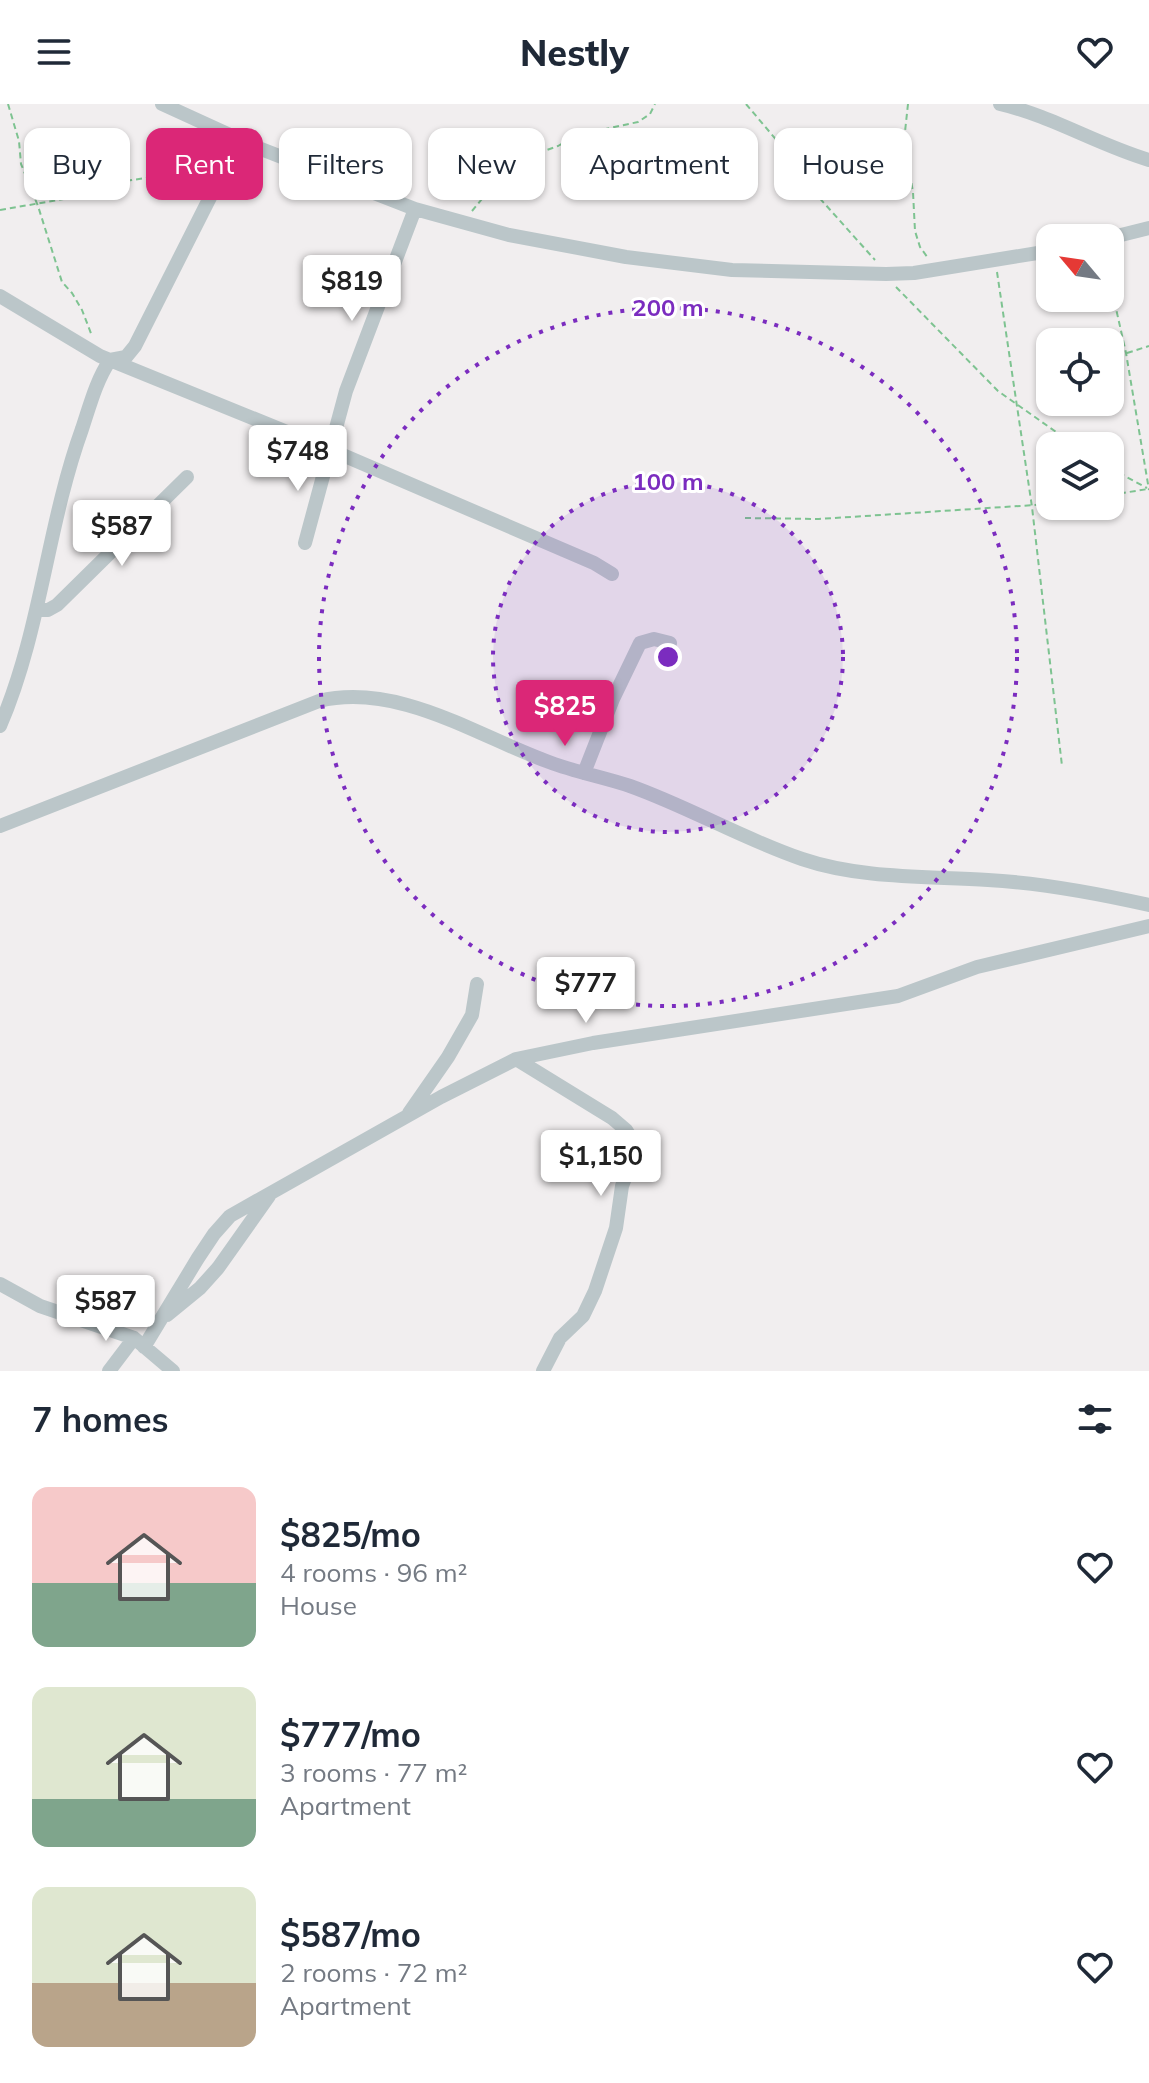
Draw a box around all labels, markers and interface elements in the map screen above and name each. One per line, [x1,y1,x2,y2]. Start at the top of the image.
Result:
icon: menu [32,30,76,74]
text: Nestly [520,30,629,75]
icon: heart [1073,30,1117,74]
chip: Buy [24,128,130,200]
chip: Rent [146,128,263,200]
chip: Filters [279,128,412,200]
chip: New [428,128,545,200]
chip: Apartment [561,128,758,200]
chip: House [774,128,912,200]
north arrow [1036,224,1124,312]
map controls [1036,224,1124,520]
pin: $819 [305,255,399,323]
text: $819 [321,264,383,297]
text: 200 m [632,292,704,322]
button: locate [1036,328,1124,416]
pin: $748 [251,425,345,493]
button: layers [1036,432,1124,520]
text: $748 [267,434,329,467]
text: 100 m [632,466,704,496]
pin: $587 [75,500,169,568]
text: $587 [91,509,153,542]
centre of rings [654,643,682,671]
pin: $825 [518,680,612,748]
text: $825 [534,689,596,722]
pin: $777 [539,957,633,1025]
text: $777 [555,966,617,999]
pin: $1,150 [536,1130,666,1198]
text: $1,150 [559,1139,643,1172]
pin: $587 [59,1275,153,1343]
text: $587 [75,1284,137,1317]
icon: filters [1073,1397,1117,1441]
text: 7 homes [32,1398,169,1441]
text: $825/mo [280,1513,421,1556]
icon: home [96,1519,192,1615]
icon: heart [1073,1545,1117,1589]
text: 4 rooms · 96 m² [280,1556,467,1589]
text: House [280,1589,357,1622]
text: $777/mo [280,1713,421,1756]
icon: home [96,1719,192,1815]
icon: heart [1073,1745,1117,1789]
text: 3 rooms · 77 m² [280,1756,467,1789]
text: Apartment [280,1789,411,1822]
text: $587/mo [280,1913,421,1956]
icon: home [96,1919,192,2015]
icon: heart [1073,1945,1117,1989]
text: 2 rooms · 72 m² [280,1956,467,1989]
text: Apartment [280,1989,411,2022]

